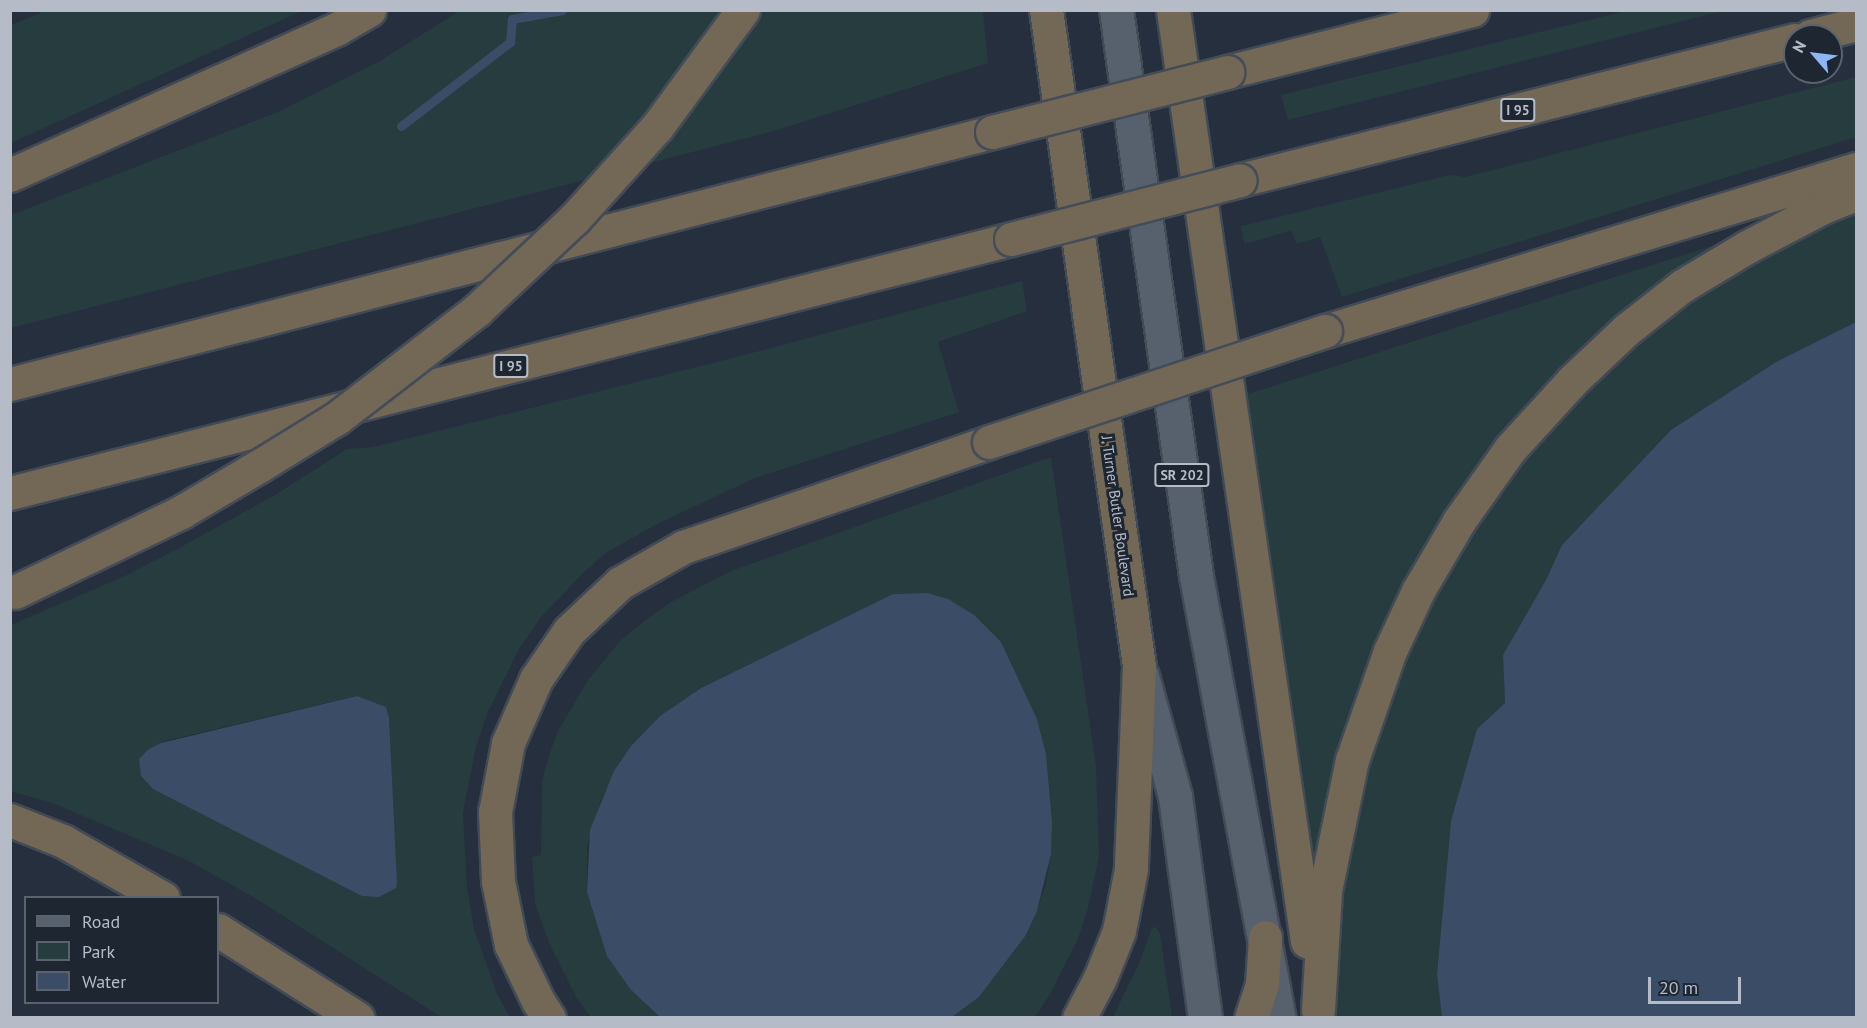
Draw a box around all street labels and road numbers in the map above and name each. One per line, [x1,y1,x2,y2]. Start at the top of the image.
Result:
road number: I 95 [1500,99,1536,121]
road number: I 95 [493,355,529,377]
street label: J. Turner Butler Boulevard [1098,434,1138,598]
road number: SR 202 [1154,464,1210,486]

